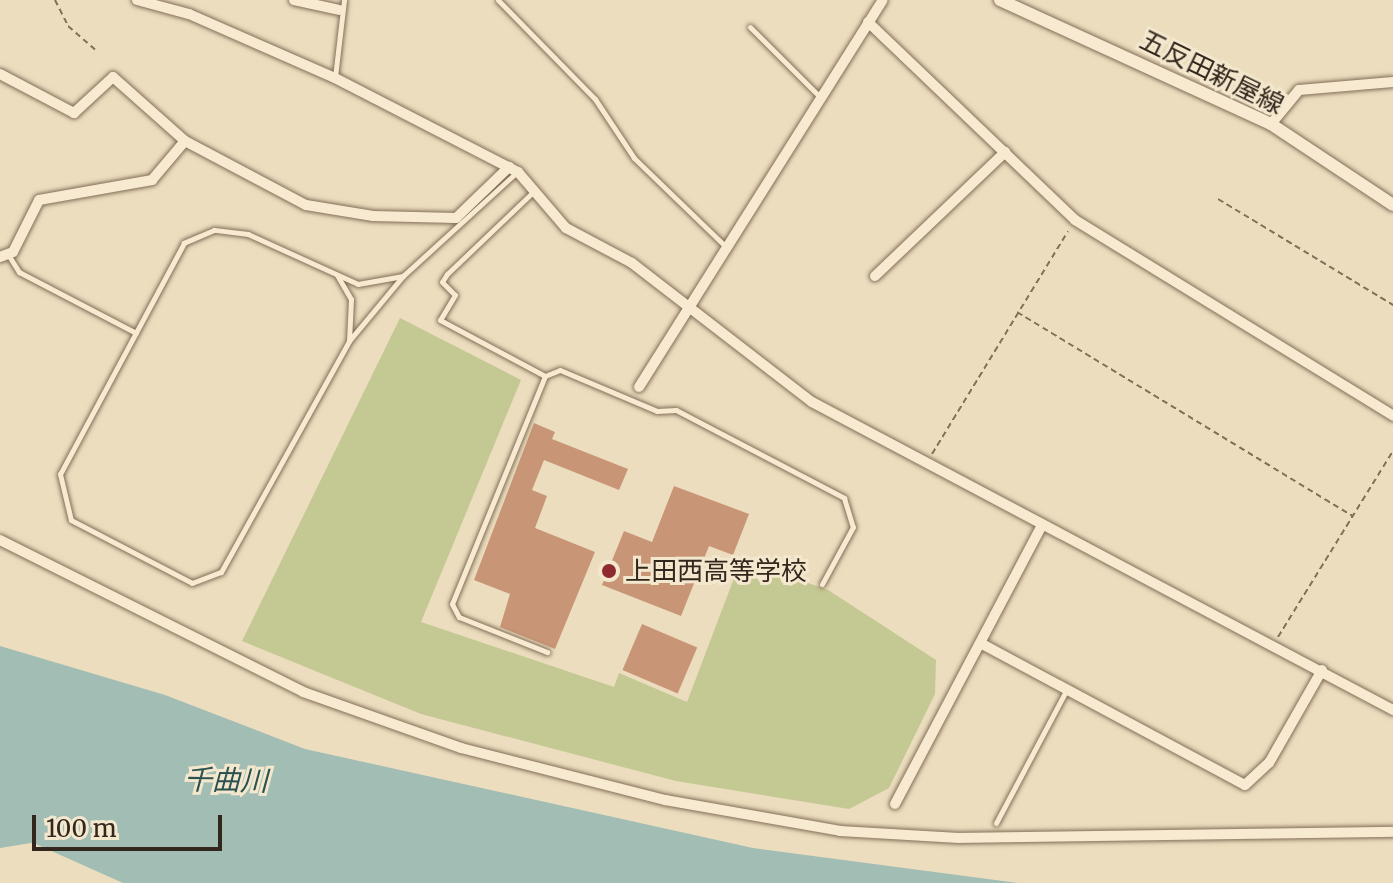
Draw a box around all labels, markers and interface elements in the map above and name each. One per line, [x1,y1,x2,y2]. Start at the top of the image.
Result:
street label: 五反田新屋線 [1135,24,1289,120]
place label: 上田西高等学校 [625,555,807,587]
marker: 上田西高等学校 [600,562,618,580]
water label: 千曲川 [184,762,268,798]
scale bar [36,799,226,849]
text: 100 m [46,813,116,844]

